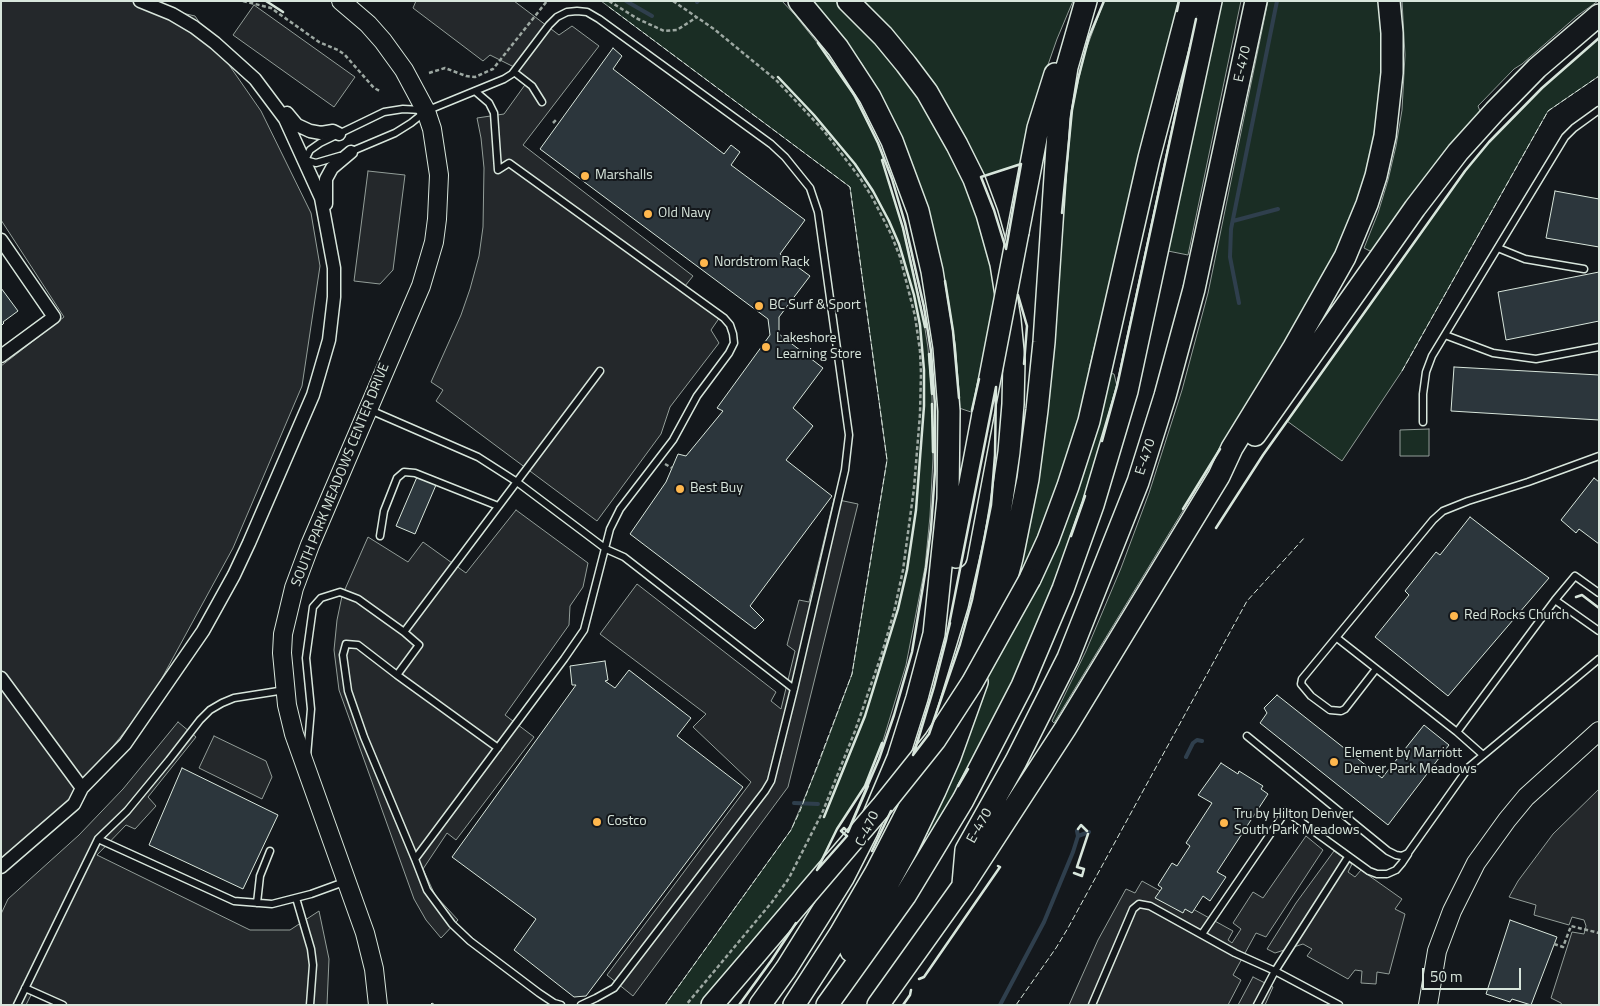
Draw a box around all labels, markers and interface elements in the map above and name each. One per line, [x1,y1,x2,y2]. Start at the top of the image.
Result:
street label: E-470 [1231,44,1255,84]
place label: Marshalls [595,168,653,184]
marker: Marshalls [579,170,591,182]
place label: Old Navy [658,206,711,222]
marker: Old Navy [642,208,654,220]
place label: Nordstrom Rack [714,255,810,271]
marker: Nordstrom Rack [698,257,710,269]
place label: BC Surf & Sport [769,298,861,314]
marker: BC Surf & Sport [753,300,765,312]
place label: Lakeshore Learning Store [776,331,861,364]
marker: Lakeshore Learning Store [760,341,772,353]
street label: SOUTH PARK MEADOWS CENTER DRIVE [288,361,394,589]
street label: E-470 [1132,437,1160,477]
place label: Best Buy [690,481,743,497]
marker: Best Buy [674,483,686,495]
place label: Red Rocks Church [1464,608,1569,624]
marker: Red Rocks Church [1448,610,1460,622]
place label: Element by Marriott Denver Park Meadows [1344,746,1477,779]
marker: Element by Marriott Denver Park Meadows [1328,756,1340,768]
street label: E-470 [964,806,996,846]
place label: Tru by Hilton Denver South Park Meadows [1234,807,1359,840]
street label: C-470 [853,809,883,849]
place label: Costco [607,814,647,830]
marker: Costco [591,816,603,828]
marker: Tru by Hilton Denver South Park Meadows [1218,817,1230,829]
scale bar [1425,958,1524,990]
text: 50 m [1430,965,1463,988]

